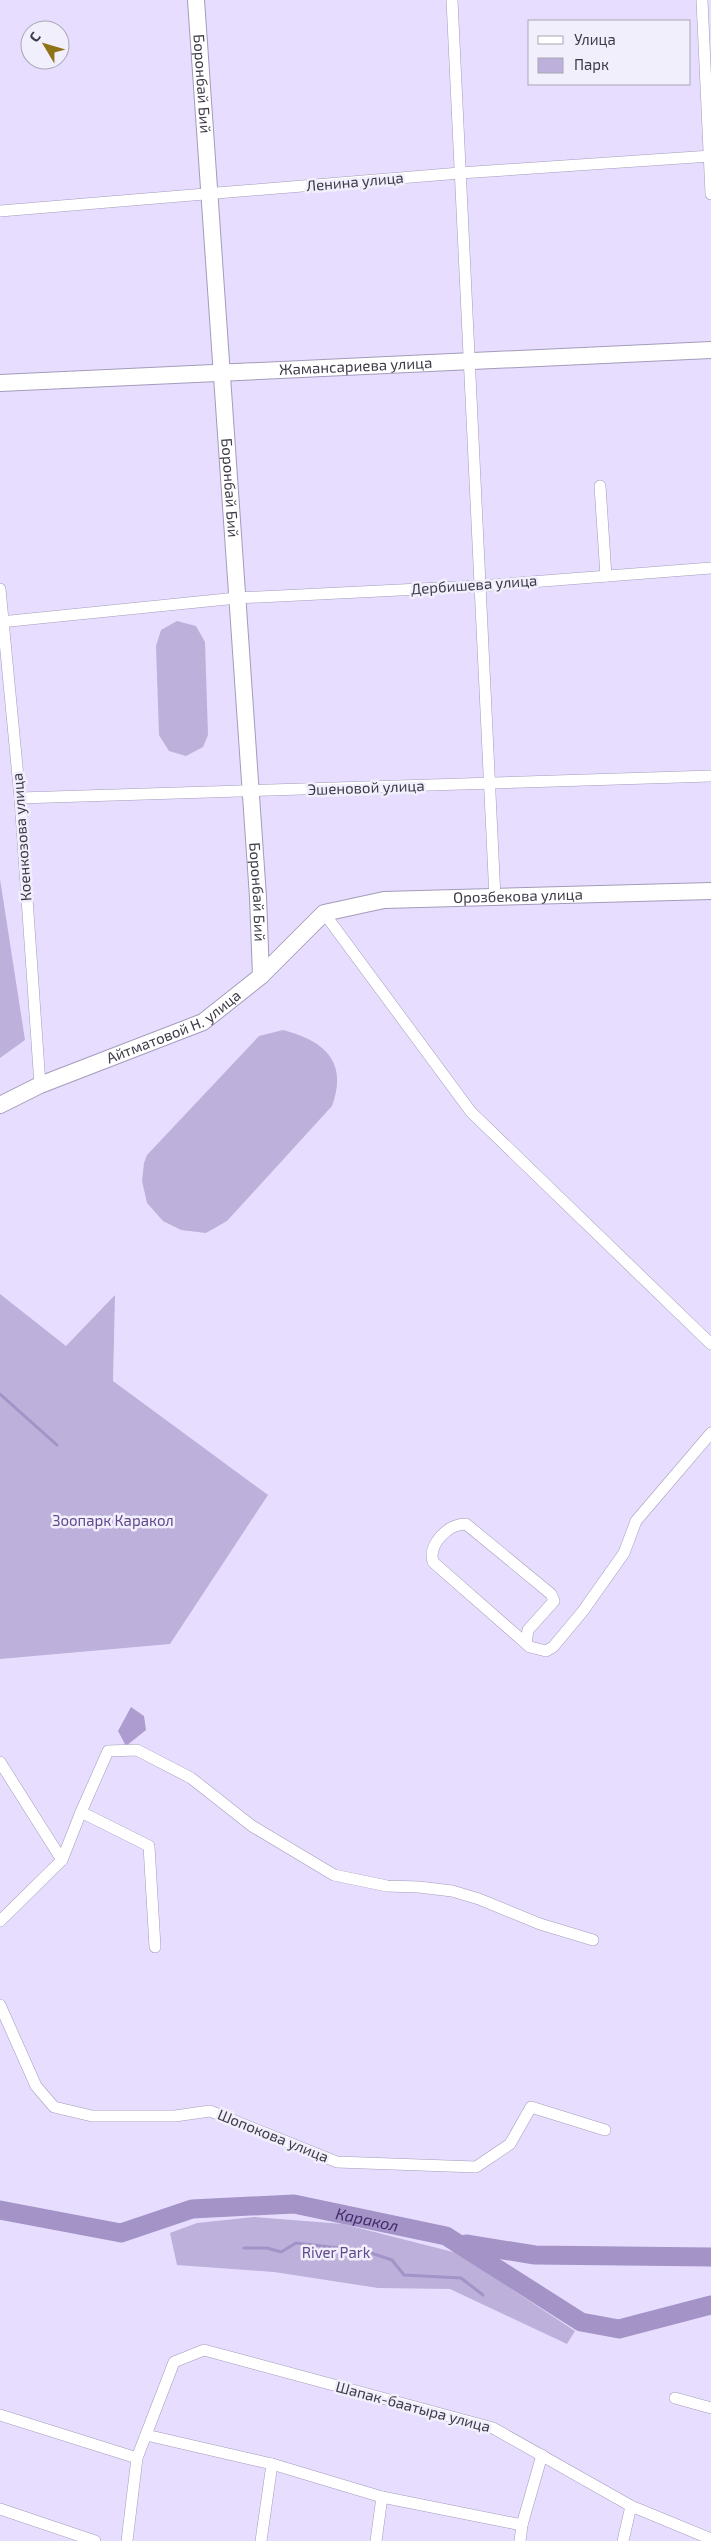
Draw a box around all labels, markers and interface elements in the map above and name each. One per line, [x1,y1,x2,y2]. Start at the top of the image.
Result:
north arrow [20,20,70,70]
legend [528,20,691,85]
text: С [25,28,44,45]
text: Улица [574,30,616,48]
street label: Боронбай Бий [190,34,215,134]
text: Парк [574,55,609,73]
street label: Ленина улица [305,168,404,195]
street label: Жамансариева улица [279,353,433,378]
street label: Боронбай Бий [218,438,243,538]
street label: Дербишева улица [410,571,538,598]
street label: Коенкозова улица [8,772,35,902]
street label: Эшеновой улица [307,776,425,799]
street label: Боронбай Бий [246,842,270,942]
street label: Орозбекова улица [453,885,583,906]
street label: Айтматовой Н. улица [104,986,244,1067]
park label: Зоопарк Каракол [52,1511,174,1529]
street label: Шопокова улица [215,2105,331,2166]
water label: Каракол [334,2203,400,2235]
park label: River Park [302,2243,371,2261]
street label: Шапак-баатыра улица [334,2377,493,2436]

